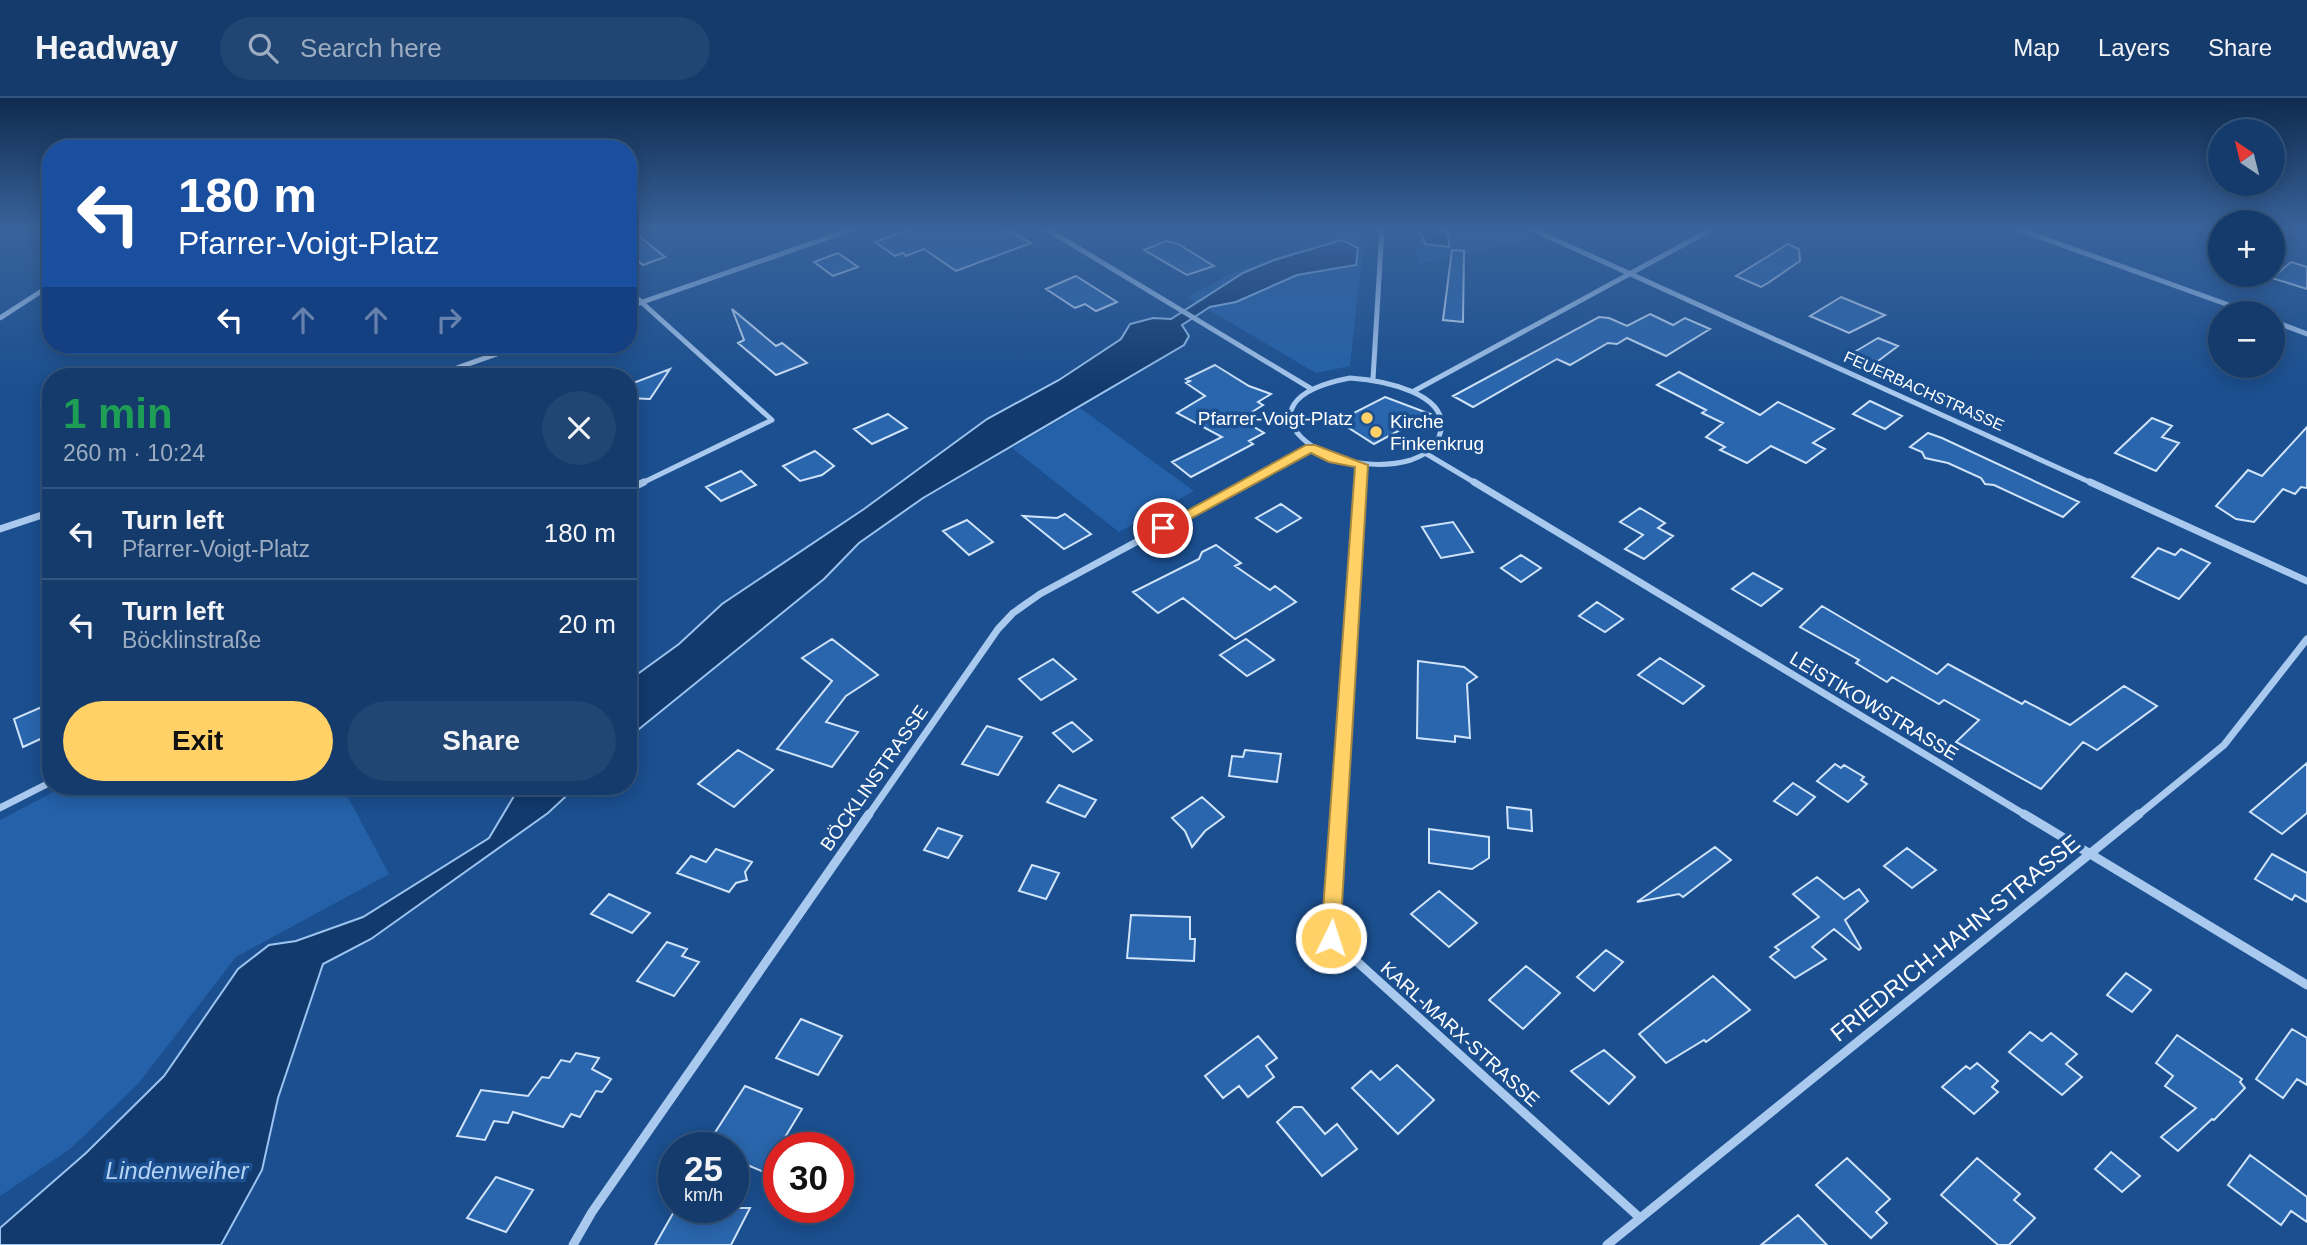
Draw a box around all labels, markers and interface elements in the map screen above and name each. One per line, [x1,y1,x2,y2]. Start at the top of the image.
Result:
search box [220,17,710,80]
text: Headway [35,29,178,66]
icon: search [244,29,282,67]
text: Search here [300,33,442,63]
text: Map [2013,34,2060,61]
text: Layers [2098,34,2170,61]
text: Share [2208,34,2272,61]
north arrow [2208,119,2286,196]
map controls [2208,119,2285,378]
icon: left [63,168,154,259]
text: 180 m [178,168,317,222]
button: + [2208,210,2285,287]
text: Pfarrer-Voigt-Platz [178,225,439,261]
icon: left [211,301,249,339]
icon: ahead [284,301,322,339]
icon: ahead [357,301,395,339]
icon: right [430,301,468,339]
button: − [2208,301,2285,378]
street label: FEUERBACHSTRASSE [1841,348,2007,434]
text: 1 min [63,390,173,437]
button: close [542,391,616,465]
place label: Pfarrer-Voigt-Platz [1198,408,1353,429]
marker: Pfarrer-Voigt-Platz [1359,410,1375,426]
place label: Kirche Finkenkrug [1390,411,1484,454]
marker: Kirche Finkenkrug [1368,424,1384,440]
text: 260 m · 10:24 [63,440,205,466]
pin [1133,498,1193,558]
text: Turn left [122,505,224,535]
icon: arrive [1144,509,1182,547]
icon: left [63,515,101,553]
text: 180 m [544,518,616,548]
text: Pfarrer-Voigt-Platz [122,536,310,562]
text: Turn left [122,596,224,626]
icon: left [63,606,101,644]
text: 20 m [558,609,616,639]
text: Böcklinstraße [122,627,261,653]
street label: LEISTIKOWSTRASSE [1786,648,1962,764]
button: Exit [63,701,333,781]
button: Share [347,701,616,781]
street label: BÖCKLINSTRASSE [816,701,932,855]
street label: FRIEDRICH-HAHN-STRASSE [1825,829,2085,1047]
position arrow [1294,901,1368,975]
street label: KARL-MARX-STRASSE [1376,957,1544,1111]
speed limit sign: 30 [763,1132,854,1223]
text: 25 [684,1149,723,1188]
water label: Lindenweiher [106,1157,249,1184]
text: km/h [684,1185,723,1205]

